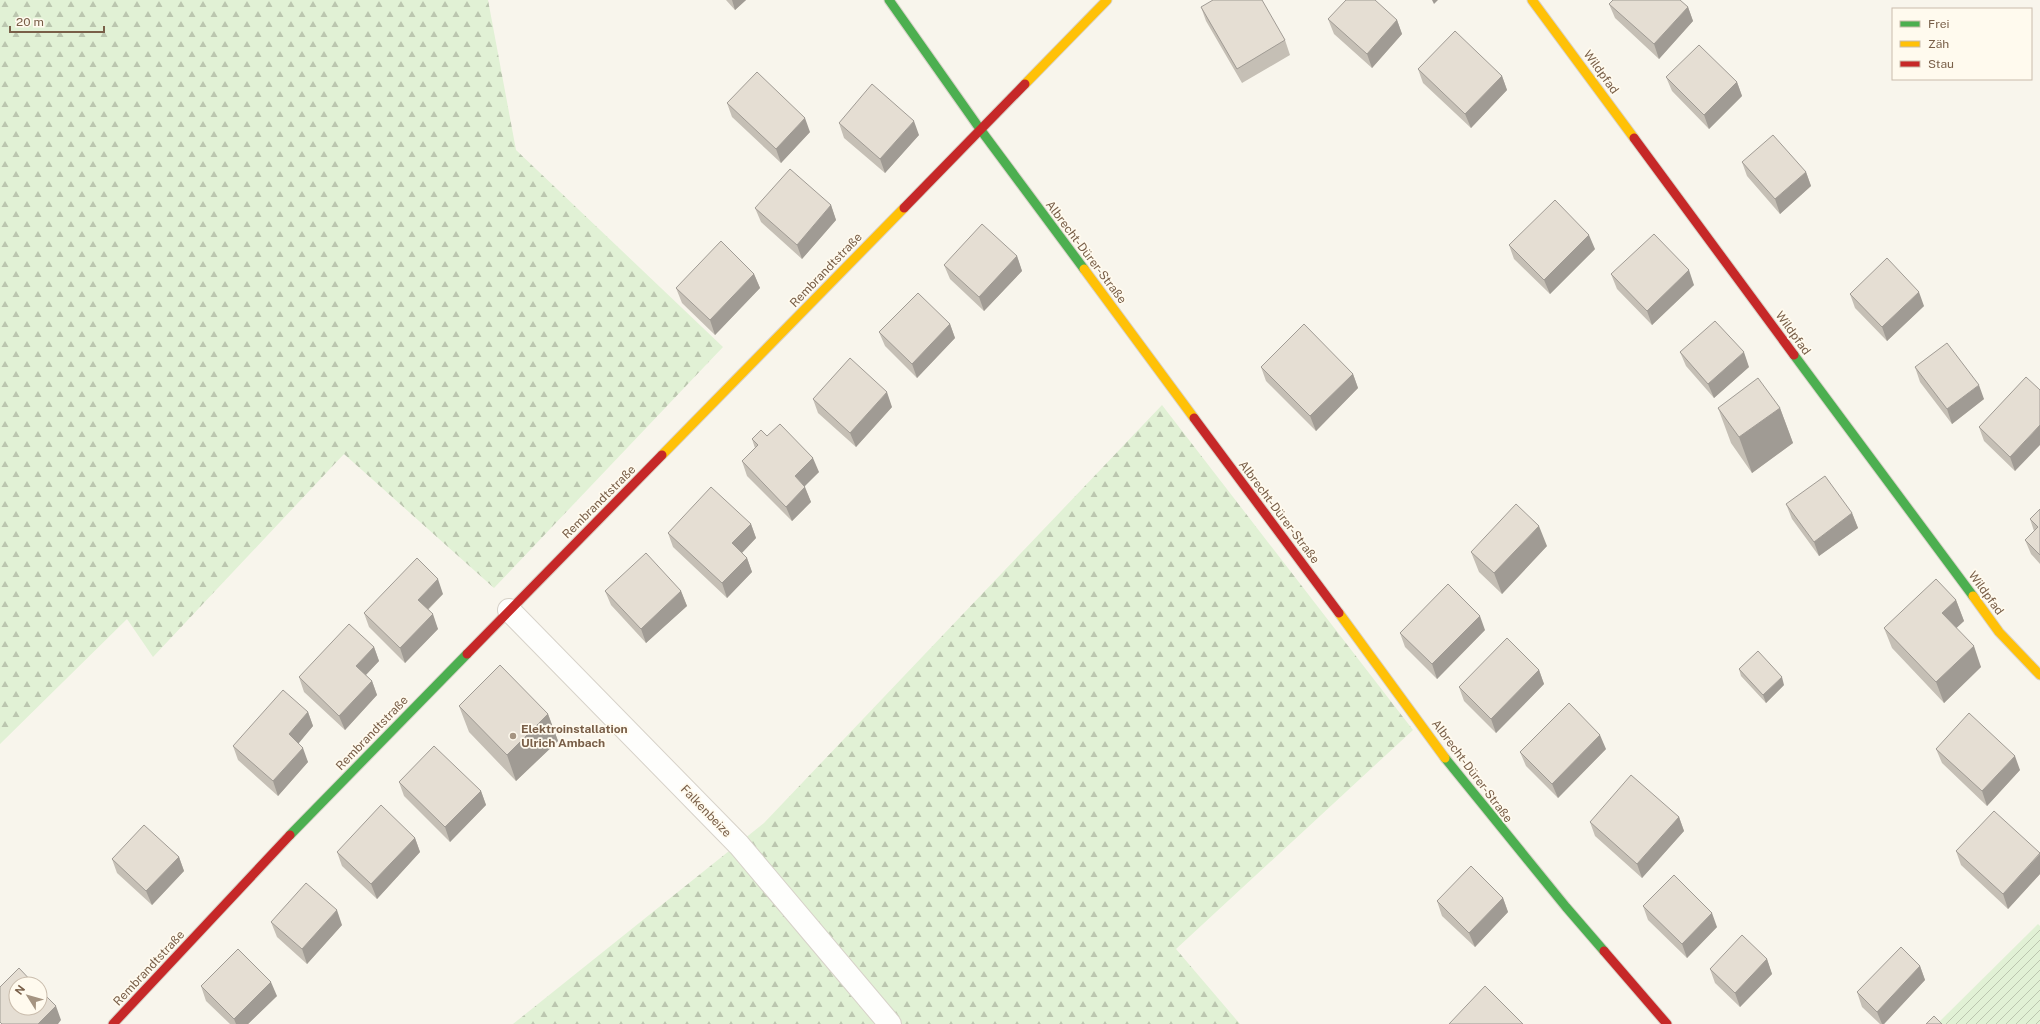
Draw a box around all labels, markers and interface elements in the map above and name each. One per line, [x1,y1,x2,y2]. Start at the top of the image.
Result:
scale bar [10,8,104,34]
legend [1892,8,2032,80]
text: 20 m [16,15,44,29]
text: Frei [1928,17,1950,31]
text: Zäh [1928,37,1949,51]
street label: Wildpfad [1580,47,1622,97]
text: Stau [1928,57,1954,71]
street label: Albrecht-Dürer-Straße [1043,198,1129,306]
street label: Rembrandtstraße [787,230,865,310]
street label: Wildpfad [1772,308,1814,358]
street label: Albrecht-Dürer-Straße [1236,458,1322,566]
street label: Rembrandtstraße [560,462,639,541]
street label: Wildpfad [1965,568,2007,618]
street label: Rembrandtstraße [333,693,411,773]
street label: Albrecht-Dürer-Straße [1429,717,1515,825]
place label: Elektroinstallation Ulrich Ambach [521,722,628,750]
marker: Elektroinstallation Ulrich Ambach [508,731,518,741]
street label: Falkenbeize [678,782,734,840]
street label: Rembrandtstraße [111,927,188,1008]
north arrow [8,976,48,1016]
text: N [13,983,27,997]

